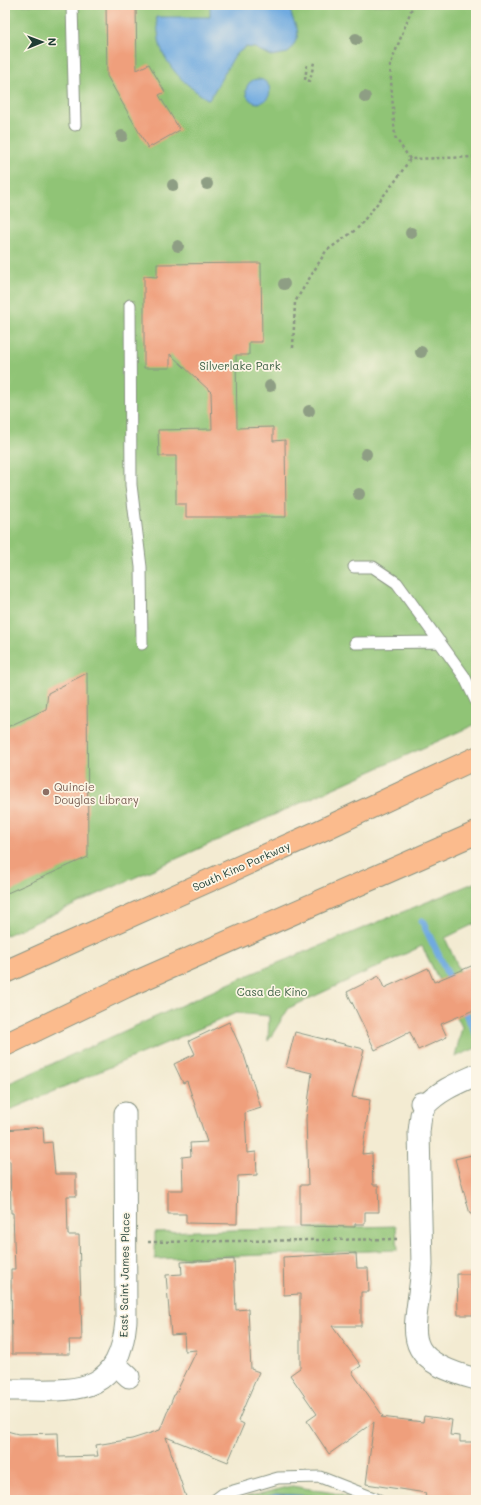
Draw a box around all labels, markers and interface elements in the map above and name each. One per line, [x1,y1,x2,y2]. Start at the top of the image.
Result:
north arrow [22,22,62,62]
text: N [45,38,60,46]
park label: Silverlake Park [199,358,281,373]
place label: Quincie Douglas Library [54,779,139,807]
marker: Quincie Douglas Library [41,787,51,797]
street label: South Kino Parkway [190,838,292,894]
park label: Casa de Kino [237,984,308,999]
street label: East Saint James Place [115,1212,133,1337]

